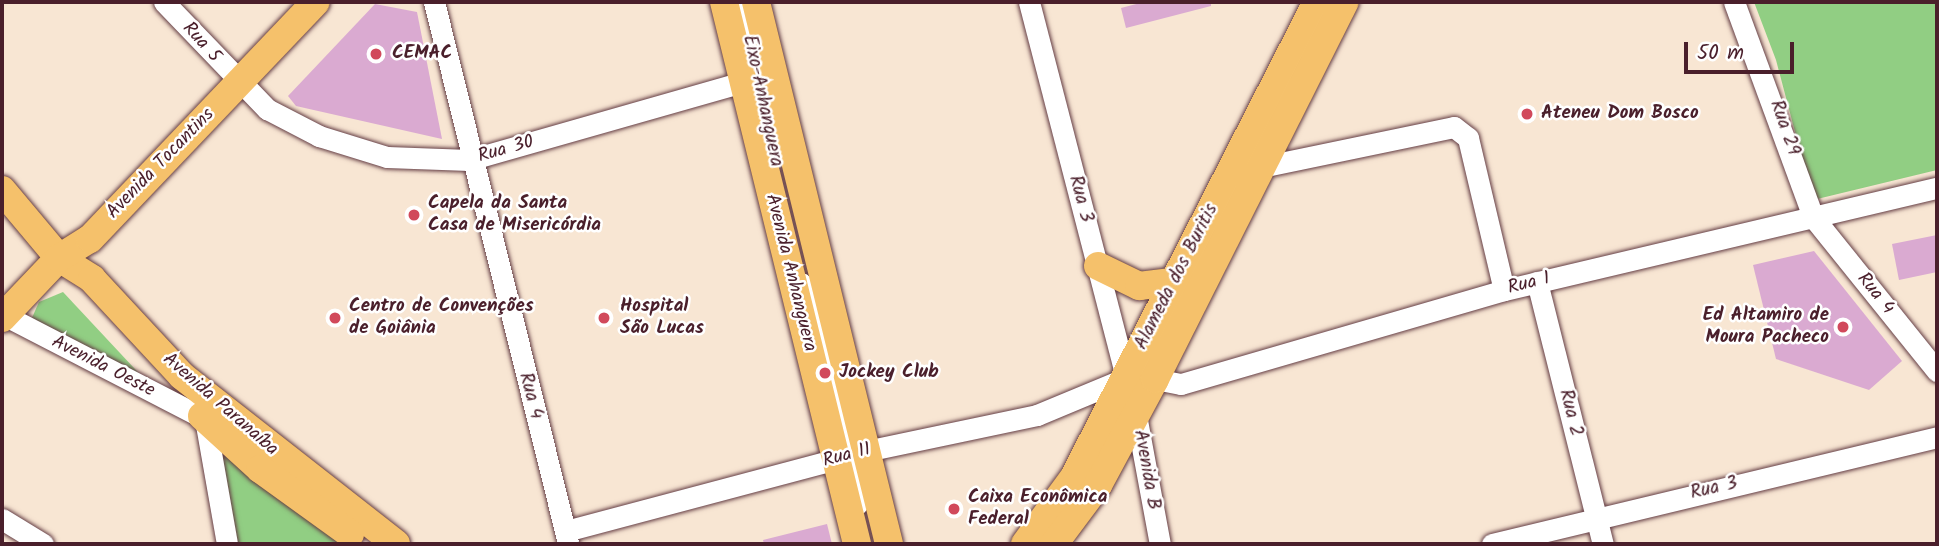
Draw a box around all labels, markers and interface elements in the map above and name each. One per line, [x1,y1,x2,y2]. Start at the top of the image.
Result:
street label: Rua 5 [177,18,225,68]
scale bar [1687,28,1797,72]
street label: Eixo-Anhanguera [737,33,787,169]
text: 50 m [1697,37,1744,70]
place label: CEMAC [392,43,452,65]
marker: CEMAC [366,44,386,64]
street label: Rua 29 [1764,97,1804,159]
place label: Ateneu Dom Bosco [1541,103,1699,125]
street label: Avenida Tocantins [102,104,220,224]
marker: Ateneu Dom Bosco [1519,106,1535,122]
street label: Rua 30 [475,131,537,169]
street label: Rua 3 [1063,173,1097,225]
street label: Avenida Anhanguera [759,192,821,354]
place label: Capela da Santa Casa de Misericórdia [428,193,601,237]
street label: Alameda dos Buritis [1130,200,1224,354]
marker: Capela da Santa Casa de Misericórdia [406,207,422,223]
street label: Rua 1 [1506,268,1552,300]
street label: Rua 4 [1851,268,1899,320]
place label: Centro de Convenções de Goiânia [349,296,534,340]
place label: Hospital São Lucas [620,296,704,340]
place label: Ed Altamiro de Moura Pacheco [1703,305,1829,349]
marker: Hospital São Lucas [594,308,614,328]
marker: Centro de Convenções de Goiânia [327,310,343,326]
marker: Ed Altamiro de Moura Pacheco [1835,319,1851,335]
street label: Avenida Oeste [47,331,159,403]
street label: Avenida Paranaíba [158,349,282,461]
place label: Jockey Club [839,362,939,384]
marker: Jockey Club [817,365,833,381]
street label: Rua 4 [513,370,547,422]
street label: Rua 2 [1553,387,1587,439]
street label: Avenida B [1128,428,1164,512]
street label: Rua 11 [821,439,873,473]
street label: Rua 3 [1688,473,1740,505]
place label: Caixa Econômica Federal [968,487,1107,531]
marker: Caixa Econômica Federal [946,501,962,517]

